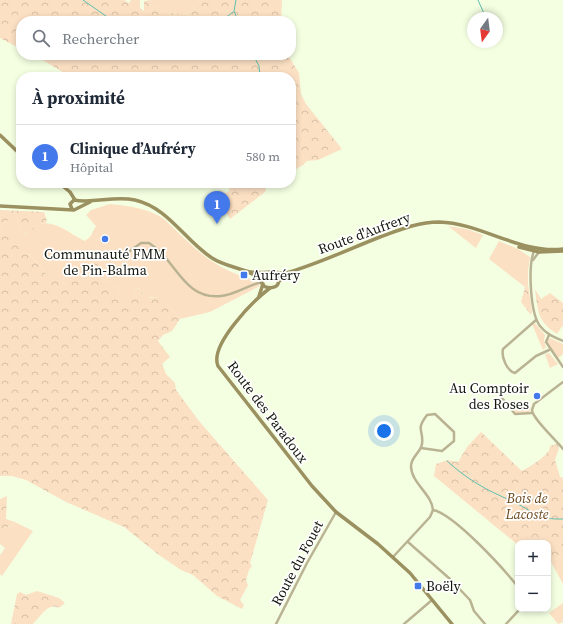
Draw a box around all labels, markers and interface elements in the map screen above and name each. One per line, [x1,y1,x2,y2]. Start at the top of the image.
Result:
north arrow [467,12,503,48]
search box [16,16,296,60]
icon: search [30,27,52,49]
text: Rechercher [62,28,139,49]
text: À proximité [32,86,125,110]
text: Clinique d’Aufréry [70,138,196,159]
text: 1 [41,148,49,165]
text: 580 m [246,148,280,165]
text: Hôpital [70,159,113,176]
pin: 1 [204,191,230,224]
street label: Route d'Aufrery [315,207,414,259]
marker: Communauté FMM de Pin-Balma [100,234,110,244]
place label: Communauté FMM de Pin-Balma [44,244,166,280]
place label: Aufréry [252,265,301,285]
marker: Aufréry [239,270,249,280]
street label: Route des Paradoux [223,357,313,468]
place label: Au Comptoir des Roses [449,378,529,414]
marker: Au Comptoir des Roses [532,391,542,401]
your location [374,421,394,441]
park label: Bois de Lacoste [505,488,549,524]
street label: Route du Fouet [266,517,328,609]
map controls [515,540,551,612]
button: + [515,540,551,576]
place label: Boëly [426,576,462,596]
button: − [515,576,551,612]
marker: Boëly [413,581,423,591]

